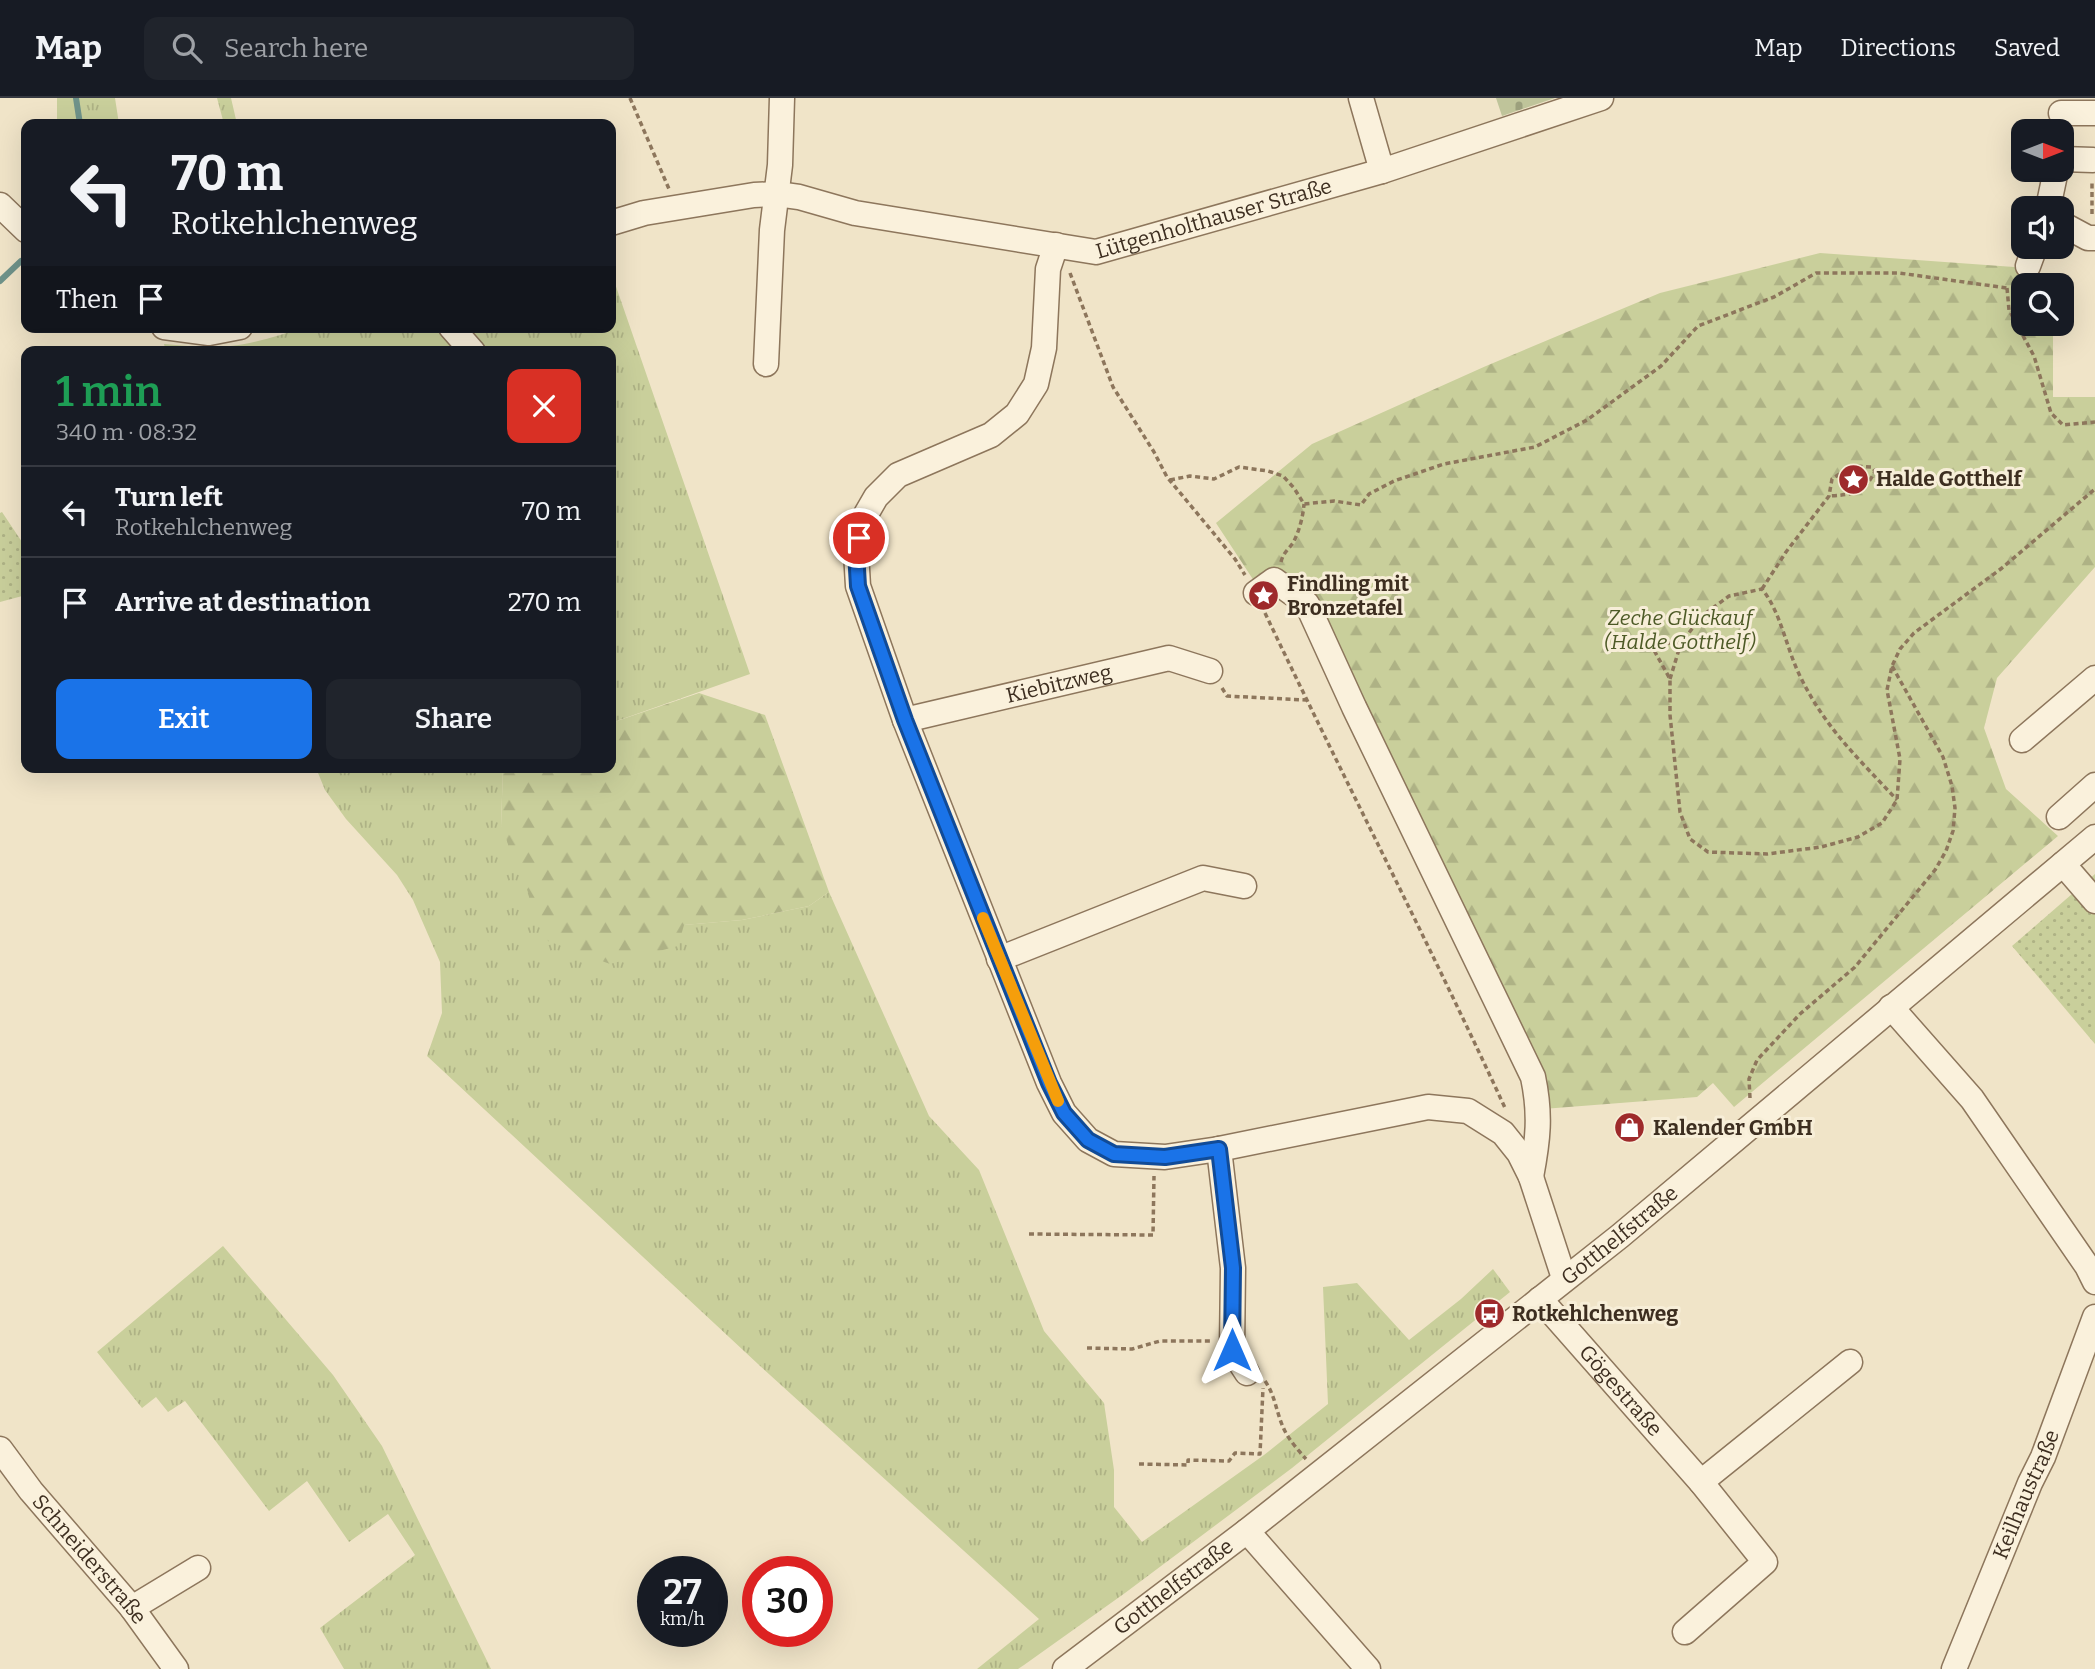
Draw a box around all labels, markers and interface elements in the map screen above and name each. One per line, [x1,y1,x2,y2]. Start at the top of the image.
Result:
search box [144,17,634,80]
text: Map [35,28,102,68]
icon: search [168,29,206,67]
text: Search here [224,33,368,64]
text: Map [1754,34,1803,62]
text: Directions [1841,34,1956,62]
text: Saved [1994,34,2060,62]
north arrow [2011,119,2074,182]
map controls [2011,119,2074,336]
text: 70 m [171,144,283,203]
icon: left [56,147,147,238]
street label: Lütgenholthauser Straße [1093,173,1335,264]
button: sound [2011,196,2074,259]
text: Rotkehlchenweg [171,204,418,242]
button: search [2011,273,2074,336]
icon: arrive [132,280,170,318]
text: Then [56,284,118,315]
text: 1 min [56,367,162,417]
button: close [507,369,581,443]
text: 340 m · 08:32 [56,418,197,446]
place icon: Halde Gotthelf [1836,462,1870,496]
place label: Halde Gotthelf [1876,466,2024,492]
text: Turn left [115,482,223,513]
icon: left [56,493,94,531]
text: 70 m [522,496,581,527]
pin [829,508,889,568]
text: Rotkehlchenweg [115,513,292,541]
icon: arrive [840,519,878,557]
place label: Findling mit Bronzetafel [1287,571,1410,621]
place icon: Findling mit Bronzetafel [1247,579,1281,613]
icon: arrive [56,584,94,622]
text: Arrive at destination [115,587,370,618]
text: 270 m [508,587,581,618]
park label: Zeche Glückauf (Halde Gotthelf) [1605,605,1756,655]
street label: Kiebitzweg [1003,659,1114,709]
button: Exit [56,679,312,759]
button: Share [326,679,581,759]
shop icon: Kalender GmbH [1613,1111,1647,1145]
place label: Kalender GmbH [1653,1115,1813,1141]
street label: Gotthelfstraße [1556,1180,1683,1291]
bus stop icon: Rotkehlchenweg [1472,1297,1506,1331]
place label: Rotkehlchenweg [1512,1301,1678,1327]
position arrow [1195,1313,1269,1387]
street label: Gögestraße [1573,1340,1668,1442]
street label: Keilhaustraße [1987,1426,2065,1563]
street label: Schneiderstraße [27,1489,152,1629]
street label: Gotthelfstraße [1108,1533,1238,1640]
speed limit sign: 30 [742,1556,833,1647]
text: 27 [663,1571,702,1613]
text: km/h [660,1608,705,1630]

